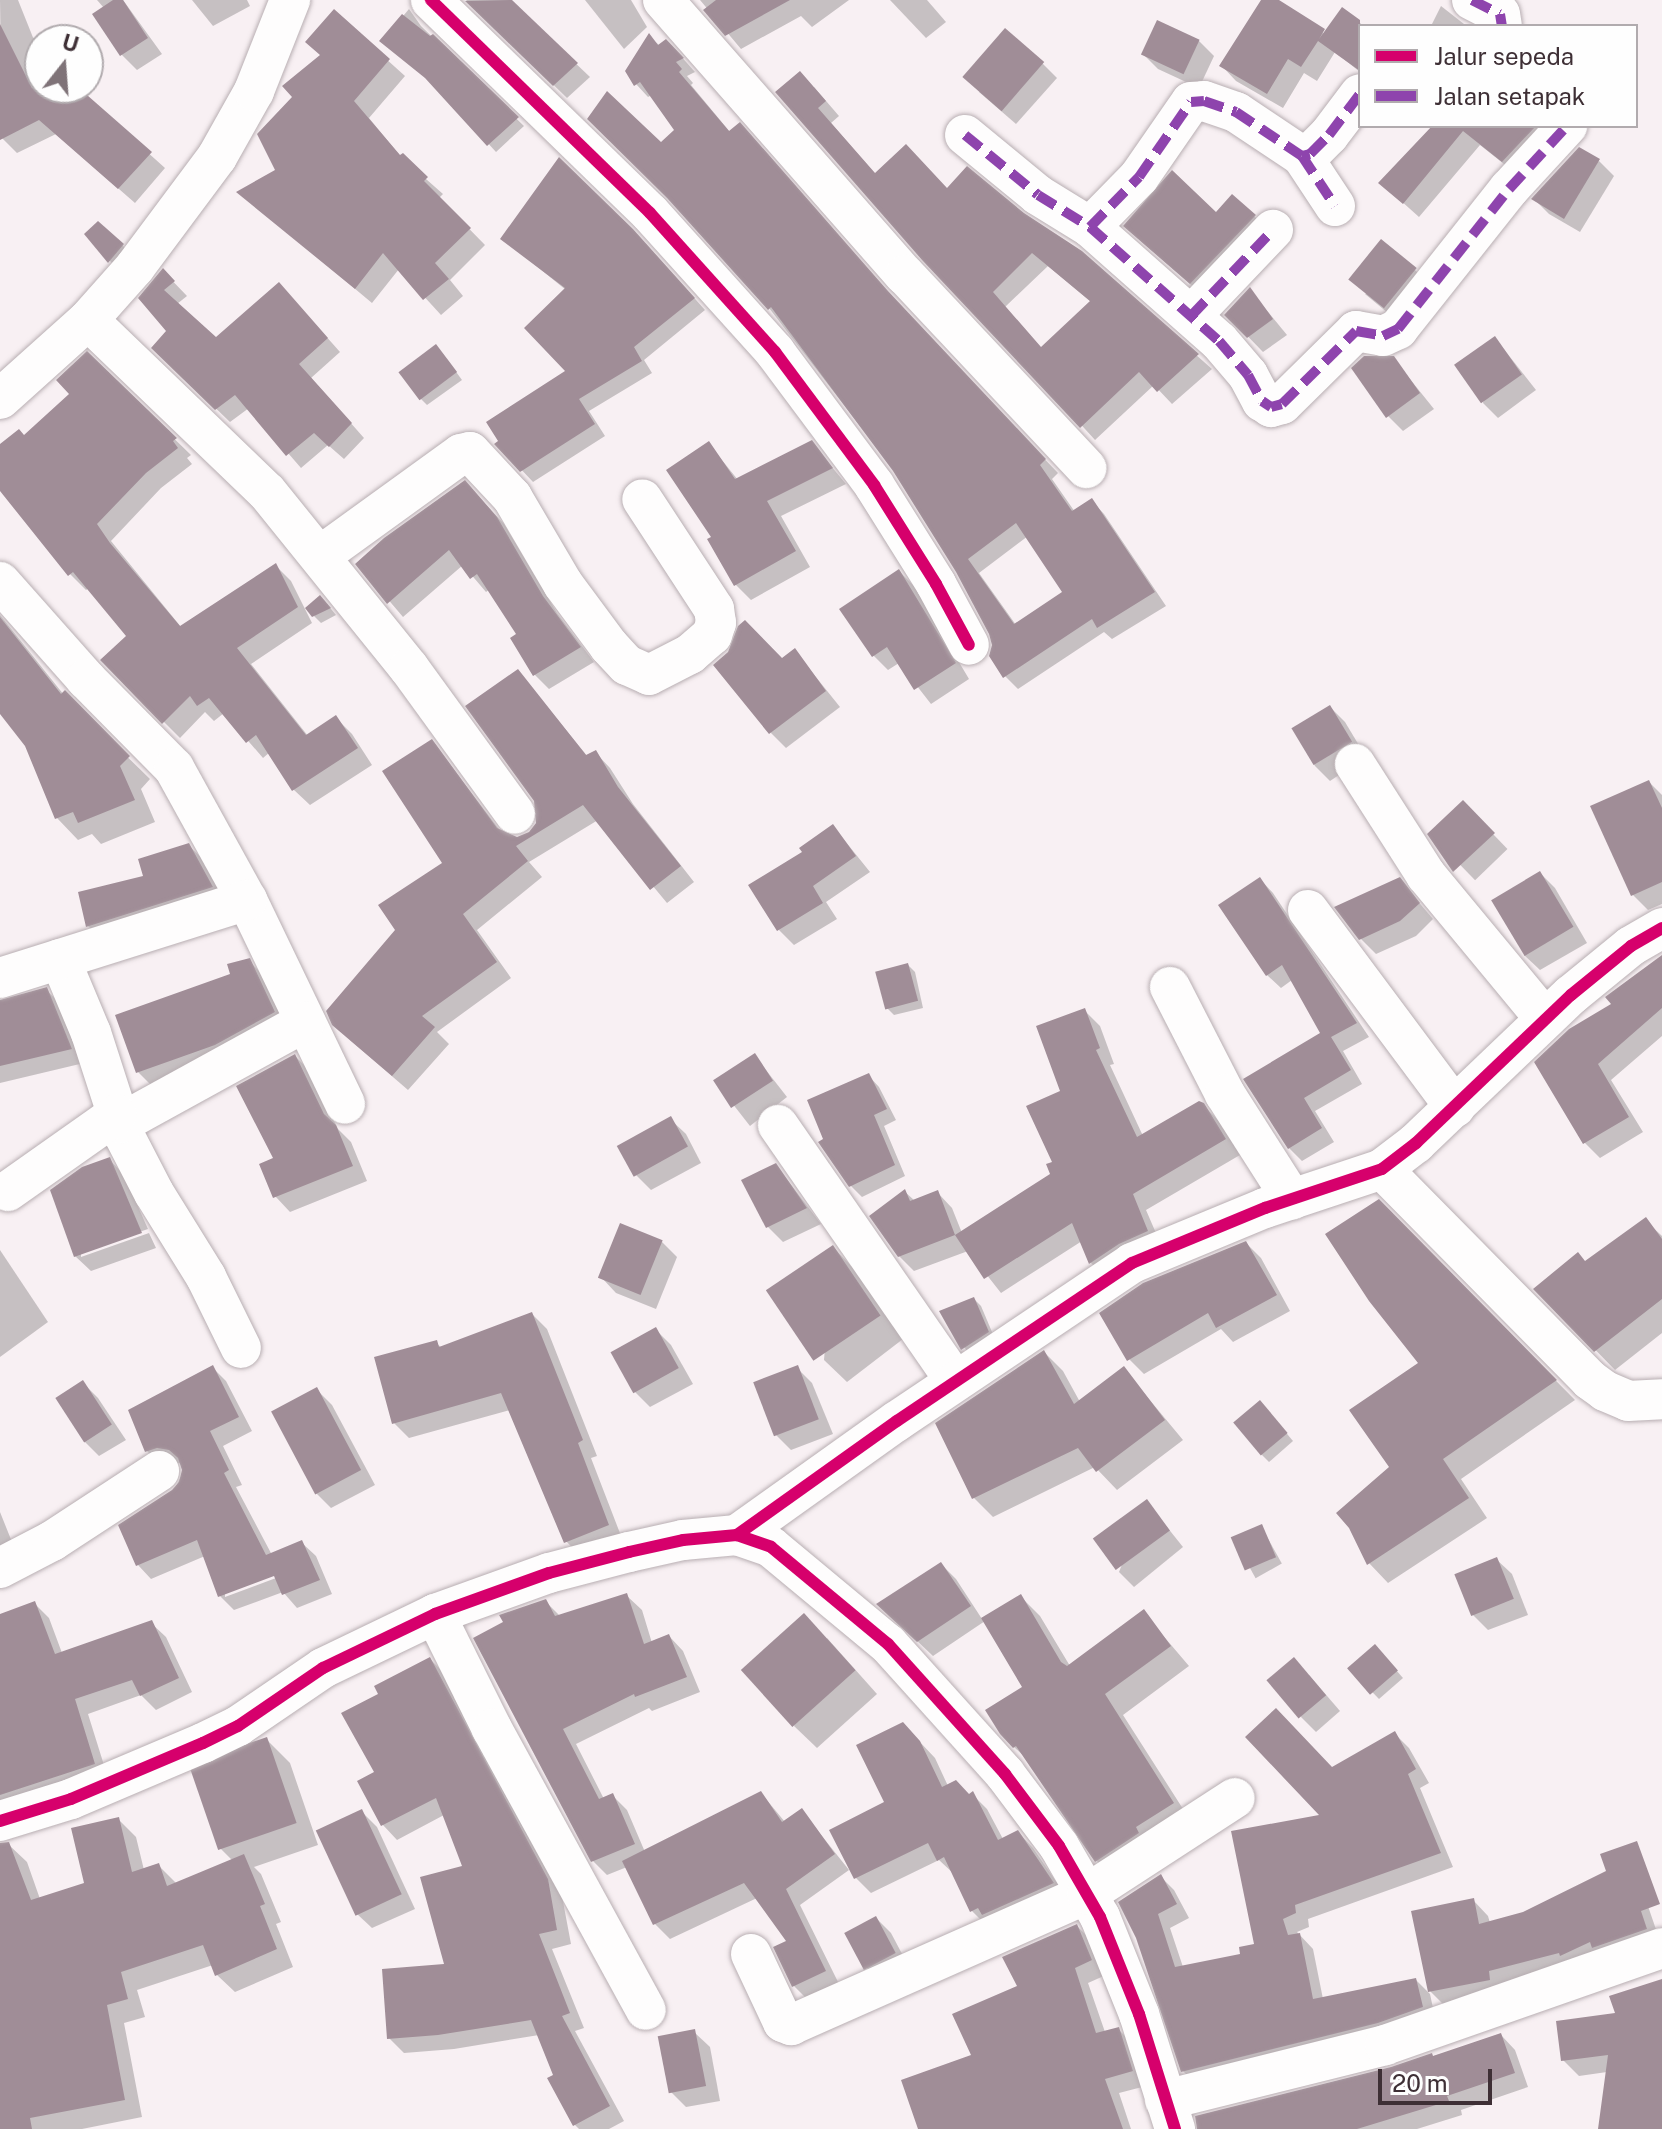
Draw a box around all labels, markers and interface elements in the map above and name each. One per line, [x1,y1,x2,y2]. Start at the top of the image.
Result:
north arrow [24,24,104,104]
legend [1358,24,1638,128]
text: U [59,28,82,58]
text: Jalur sepeda [1434,42,1574,70]
text: Jalan setapak [1434,82,1585,110]
scale bar [1382,2053,1496,2103]
text: 20 m [1392,2069,1448,2097]

